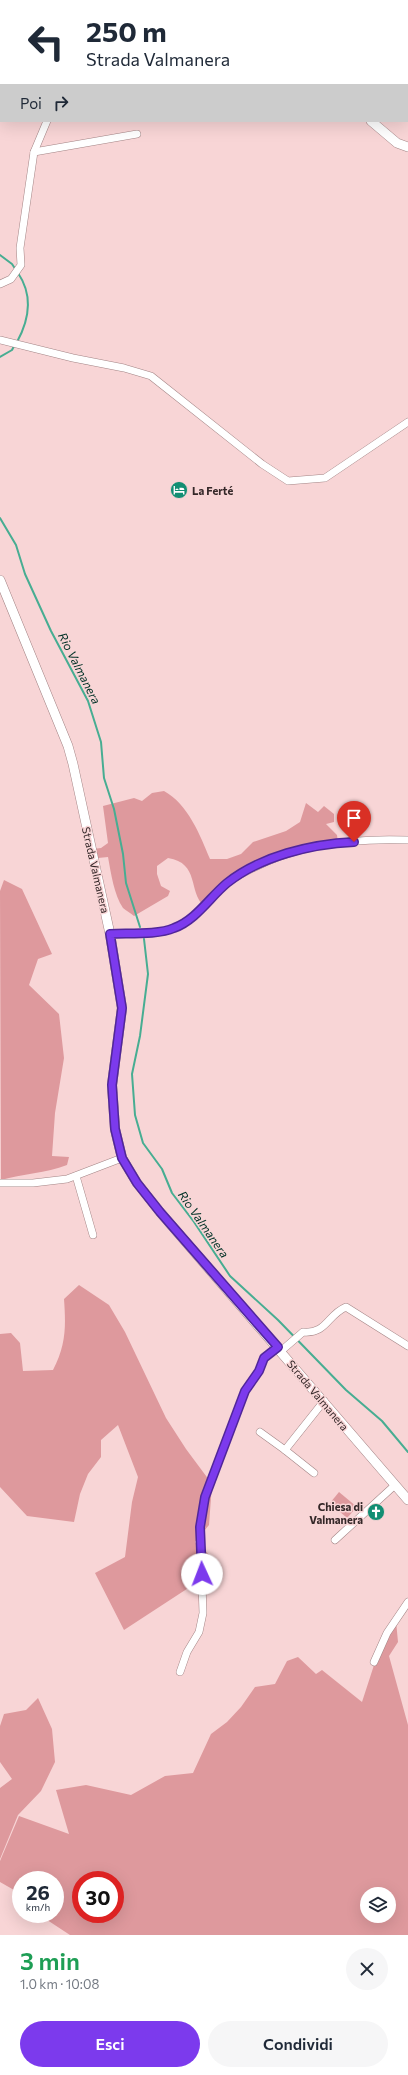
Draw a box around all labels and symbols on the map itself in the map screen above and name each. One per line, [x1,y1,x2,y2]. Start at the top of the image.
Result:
hotel icon: La Ferté [169,480,189,500]
place label: La Ferté [192,484,233,497]
water label: Rio Valmanera [56,630,104,706]
pin [337,801,371,842]
street label: Strada Valmanera [80,826,112,914]
water label: Rio Valmanera [176,1188,232,1260]
street label: Strada Valmanera [285,1357,351,1433]
place label: Chiesa di Valmanera [309,1500,363,1526]
church icon: Chiesa di Valmanera [366,1502,386,1522]
position arrow [181,1553,223,1595]
speed limit sign: 30 [72,1871,124,1923]

